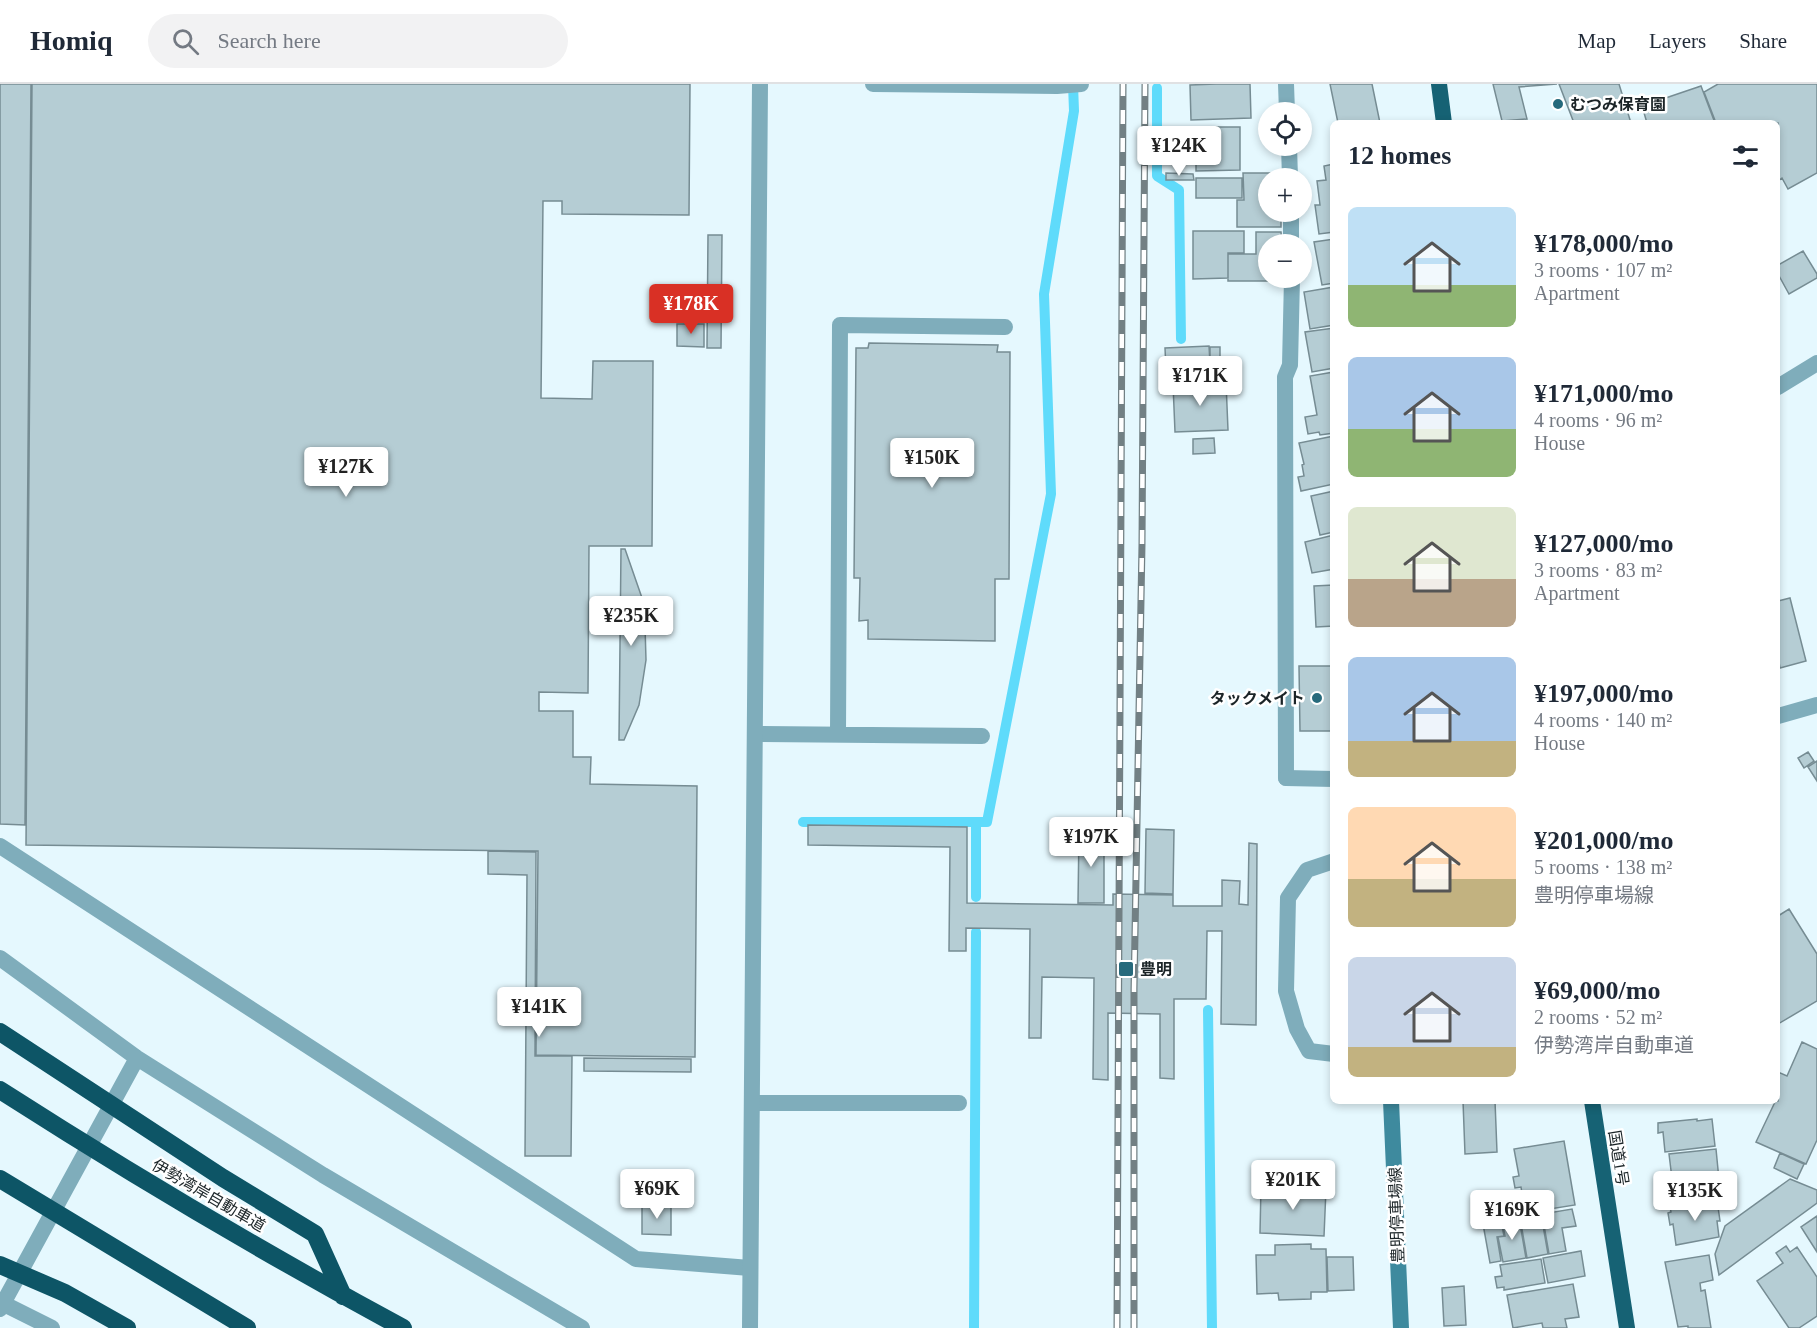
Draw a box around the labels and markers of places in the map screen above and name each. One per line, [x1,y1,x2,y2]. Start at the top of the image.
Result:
place label: むつみ保育園 [1570,96,1666,113]
marker: むつみ保育園 [1551,97,1565,111]
pin: ¥124K [1137,126,1221,177]
pin: ¥178K [649,284,733,335]
pin: ¥171K [1158,356,1242,407]
pin: ¥150K [890,438,974,489]
pin: ¥127K [304,447,388,498]
pin: ¥235K [589,596,673,647]
place label: タックメイト [1210,690,1305,707]
marker: タックメイト [1310,691,1324,705]
pin: ¥197K [1049,817,1133,868]
marker: 豊明 [1117,960,1135,978]
place label: 豊明 [1140,961,1172,978]
pin: ¥141K [497,987,581,1038]
pin: ¥201K [1251,1160,1335,1211]
pin: ¥69K [621,1169,693,1220]
pin: ¥135K [1653,1171,1737,1222]
pin: ¥169K [1470,1190,1554,1241]

